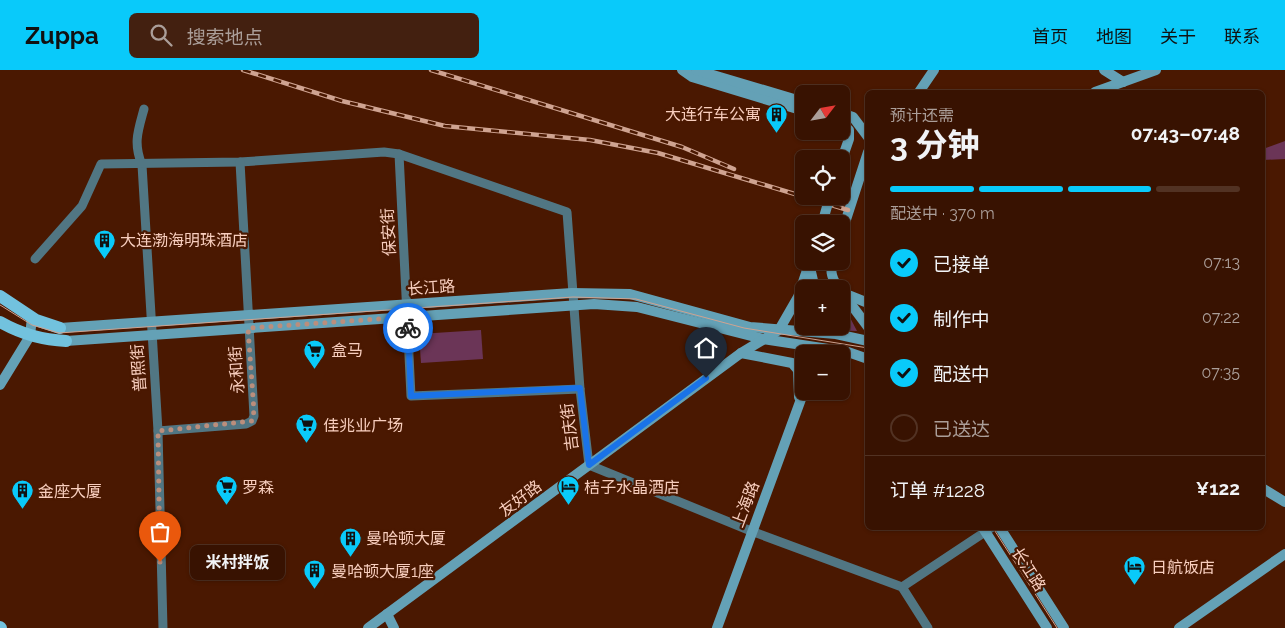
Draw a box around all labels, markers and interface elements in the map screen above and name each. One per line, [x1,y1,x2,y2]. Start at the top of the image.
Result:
search box [129,13,479,58]
text: Zuppa [25,21,99,50]
icon: search [147,21,175,49]
text: 搜索地点 [187,26,263,48]
text: 首页 [1032,26,1068,47]
text: 地图 [1096,26,1132,47]
text: 关于 [1160,26,1196,47]
text: 联系 [1224,26,1260,47]
north arrow [795,85,850,140]
map controls [795,85,850,400]
building icon: 大连行车公寓 [765,102,789,133]
place label: 大连行车公寓 [665,105,761,124]
text: 预计还需 [890,106,954,125]
text: 07:43–07:48 [1131,122,1240,144]
text: 3 分钟 [890,126,980,163]
button: locate [795,150,850,205]
text: 配送中 · 370 m [890,204,995,223]
street label: 保安街 [378,208,399,256]
button: layers [795,215,850,270]
building icon: 大连渤海明珠酒店 [92,228,116,259]
place label: 大连渤海明珠酒店 [120,231,248,250]
icon: check [890,249,918,277]
text: 已接单 [933,253,990,275]
text: 07:13 [1203,253,1240,272]
street label: 长江路 [406,276,456,299]
button: + [795,280,850,335]
courier [383,303,433,353]
icon: check [890,304,918,332]
text: 制作中 [933,308,990,330]
text: 07:22 [1202,308,1240,327]
icon: bike [394,314,422,342]
pin [685,327,727,378]
icon: home [692,334,720,362]
supermarket icon: 盒马 [303,338,327,369]
place label: 盒马 [331,341,363,360]
street label: 普照街 [127,343,150,393]
street label: 永和街 [225,345,248,395]
button: − [795,345,850,400]
icon: check [890,359,918,387]
text: 配送中 [933,363,990,385]
text: 07:35 [1201,363,1240,382]
street label: 吉庆街 [557,402,582,452]
supermarket icon: 佳兆业广场 [295,413,319,444]
place label: 佳兆业广场 [323,416,403,435]
text: 已送达 [933,418,990,440]
supermarket icon: 罗森 [214,475,238,506]
hotel icon: 桔子水晶酒店 [556,475,580,506]
street label: 友好路 [495,476,545,520]
text: ¥122 [1196,477,1240,499]
place label: 罗森 [242,478,274,497]
place label: 桔子水晶酒店 [584,478,680,497]
street label: 上海路 [728,478,763,530]
building icon: 金座大厦 [10,479,34,510]
text: 订单 #1228 [890,479,985,501]
place label: 金座大厦 [38,482,102,501]
pin [139,511,181,562]
icon: bag [146,518,174,546]
building icon: 曼哈顿大厦 [338,526,362,557]
place label: 曼哈顿大厦 [366,529,446,548]
callout: 米村拌饭 [190,544,285,580]
street label: 长江路 [1008,544,1050,595]
text: 米村拌饭 [205,553,270,572]
hotel icon: 日航饭店 [1123,555,1147,586]
place label: 日航饭店 [1151,558,1215,577]
building icon: 曼哈顿大厦1座 [303,559,327,590]
place label: 曼哈顿大厦1座 [331,562,434,581]

